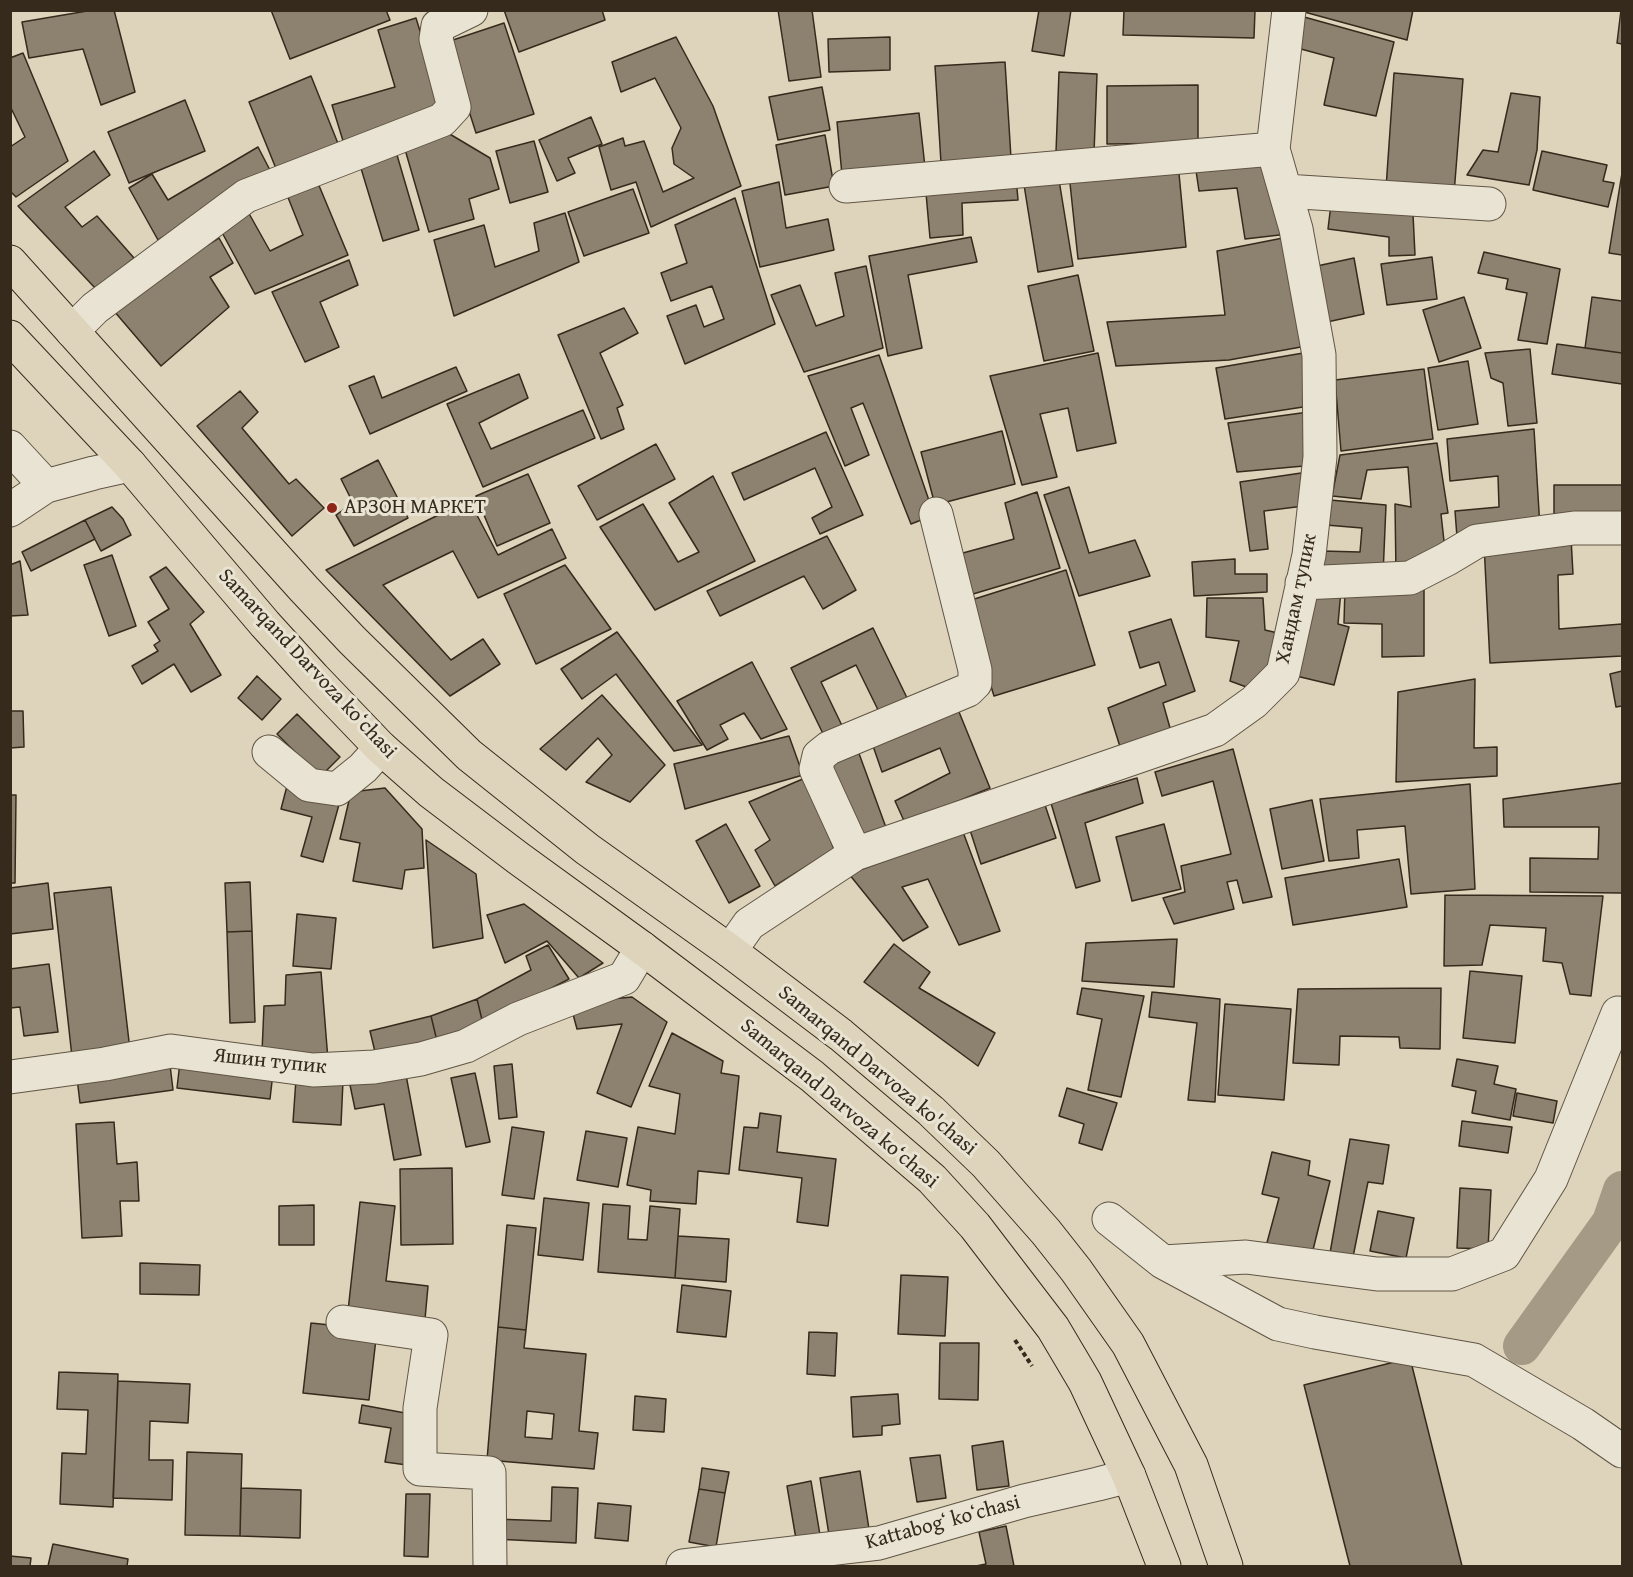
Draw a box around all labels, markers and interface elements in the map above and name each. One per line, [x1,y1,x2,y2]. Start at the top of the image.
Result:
place label: АРЗОН МАРКЕТ [344,495,486,521]
marker: АРЗОН МАРКЕТ [325,501,339,515]
street label: Хандам тупик [1271,532,1323,666]
street label: Samarqand Darvoza koʻchasi [212,564,402,764]
street label: Samarqand Darvoza ko'chasi [773,981,981,1161]
street label: Samarqand Darvoza ko‘chasi [735,1014,943,1194]
street label: Яшин тупик [212,1044,328,1080]
street label: Kattabogʻ koʻchasi [863,1490,1023,1556]

